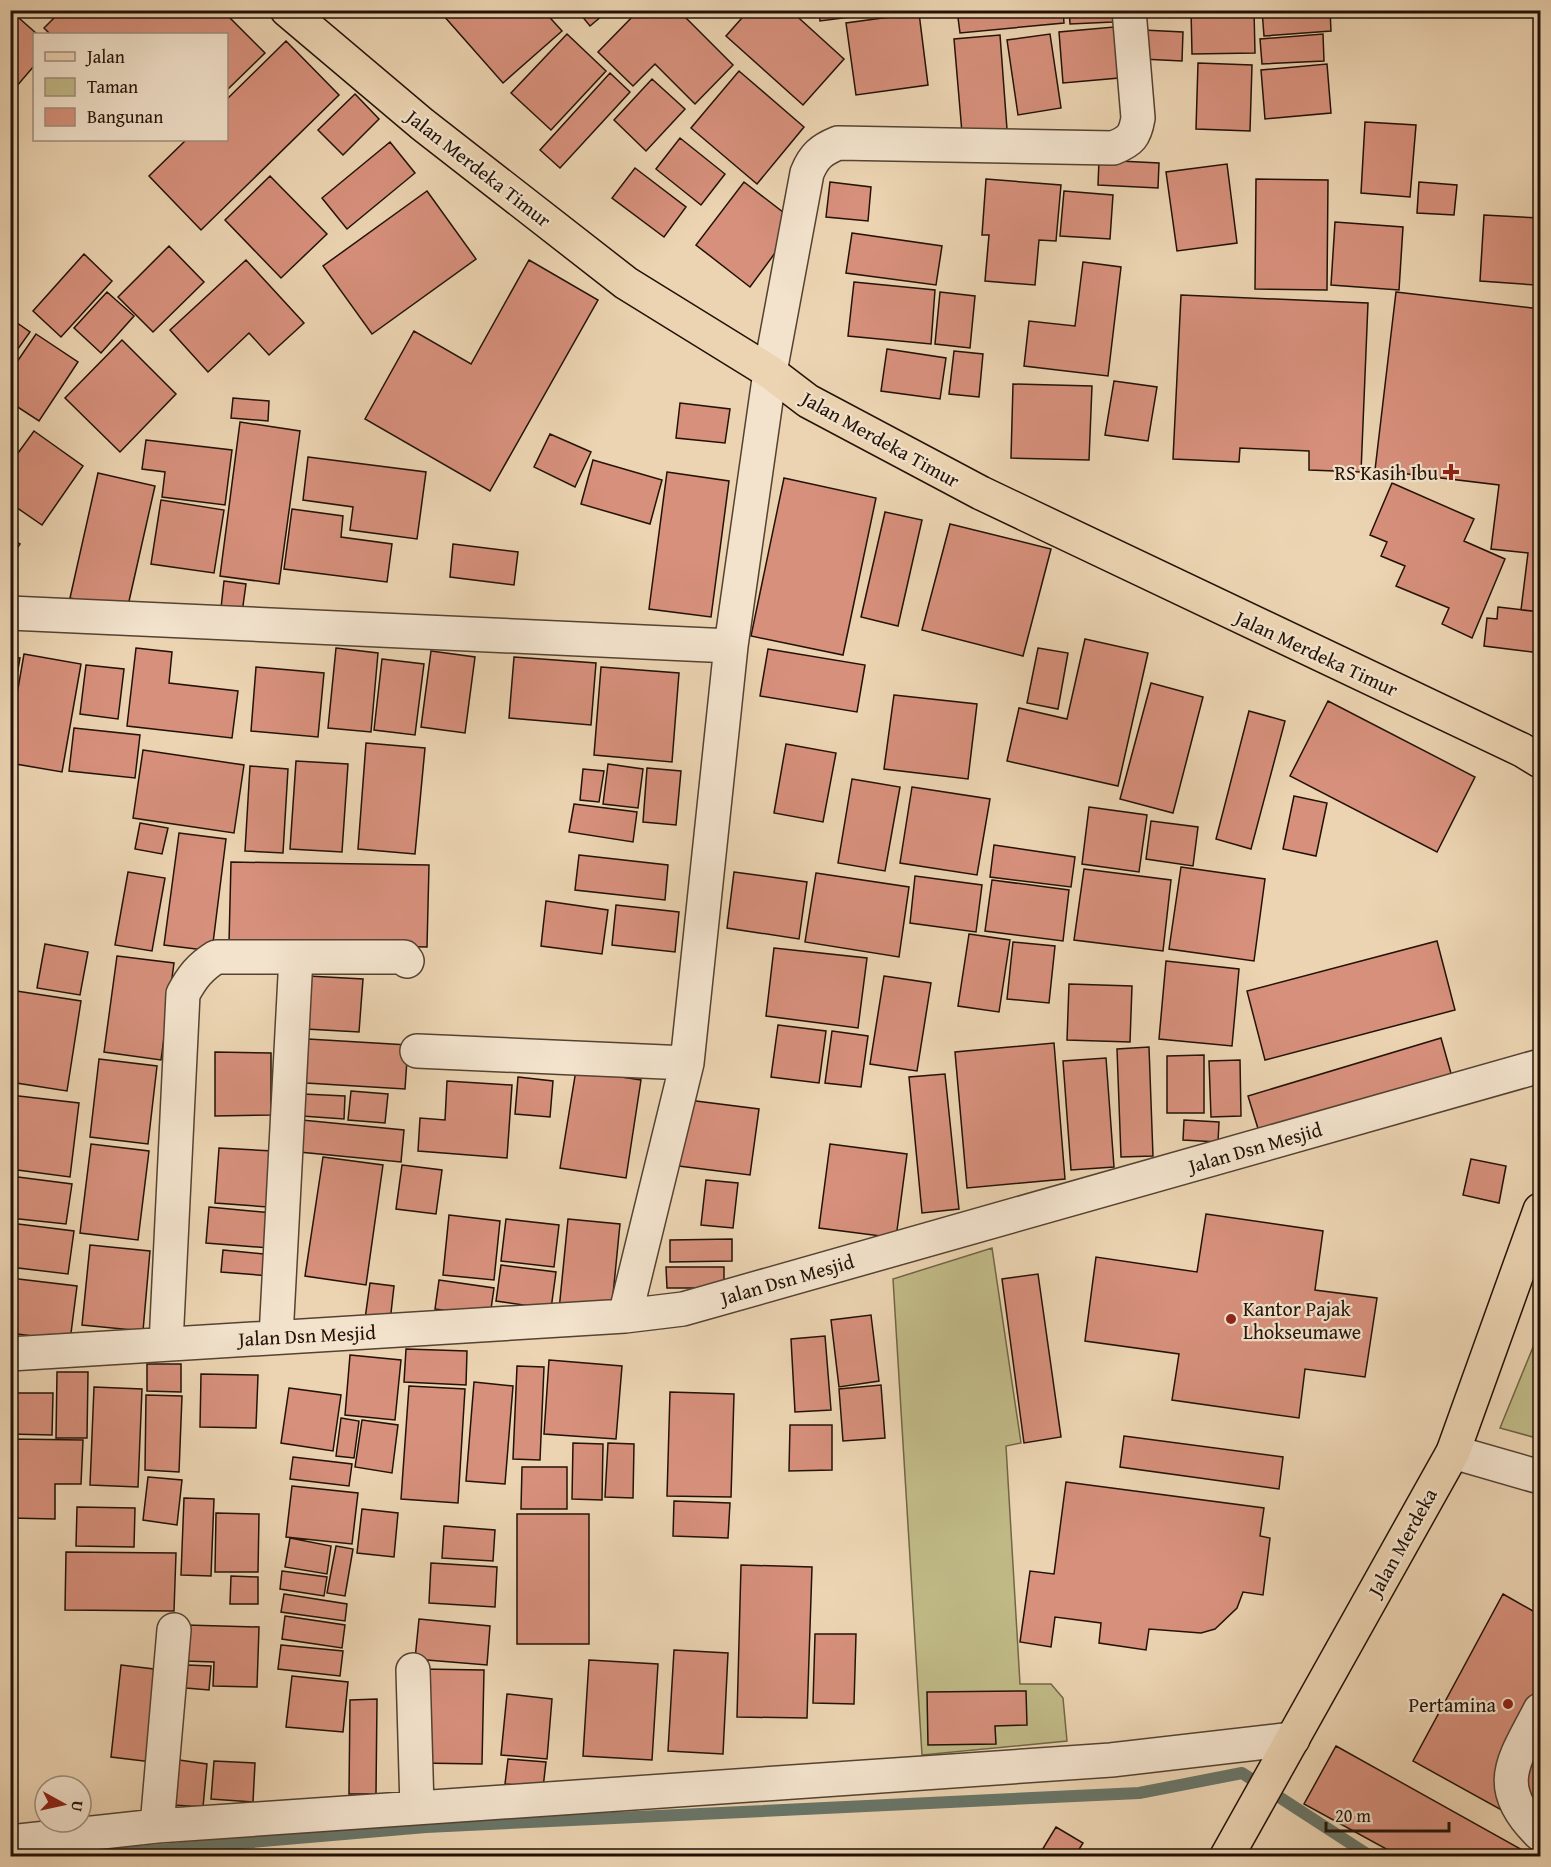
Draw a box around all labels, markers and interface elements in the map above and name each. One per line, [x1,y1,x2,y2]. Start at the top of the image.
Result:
legend [33,33,228,141]
text: Jalan [85,43,125,70]
text: Taman [87,73,138,100]
street label: Jalan Merdeka Timur [398,100,558,234]
text: Bangunan [87,103,163,130]
street label: Jalan Merdeka Timur [794,382,965,494]
place label: RS Kasih Ibu [1335,458,1438,487]
marker: RS Kasih Ibu [1442,463,1460,481]
street label: Jalan Merdeka Timur [1228,601,1403,703]
street label: Jalan Dsn Mesjid [1182,1114,1325,1181]
street label: Jalan Dsn Mesjid [714,1246,857,1313]
place label: Kantor Pajak Lhokseumawe [1243,1294,1361,1346]
marker: Kantor Pajak Lhokseumawe [1224,1312,1238,1326]
street label: Jalan Dsn Mesjid [235,1317,377,1353]
street label: Jalan Merdeka [1359,1482,1444,1604]
place label: Pertamina [1408,1690,1497,1719]
marker: Pertamina [1501,1697,1515,1711]
north arrow [33,1774,93,1834]
scale bar [1326,1795,1449,1833]
text: U [65,1799,90,1813]
text: 20 m [1335,1802,1371,1829]

